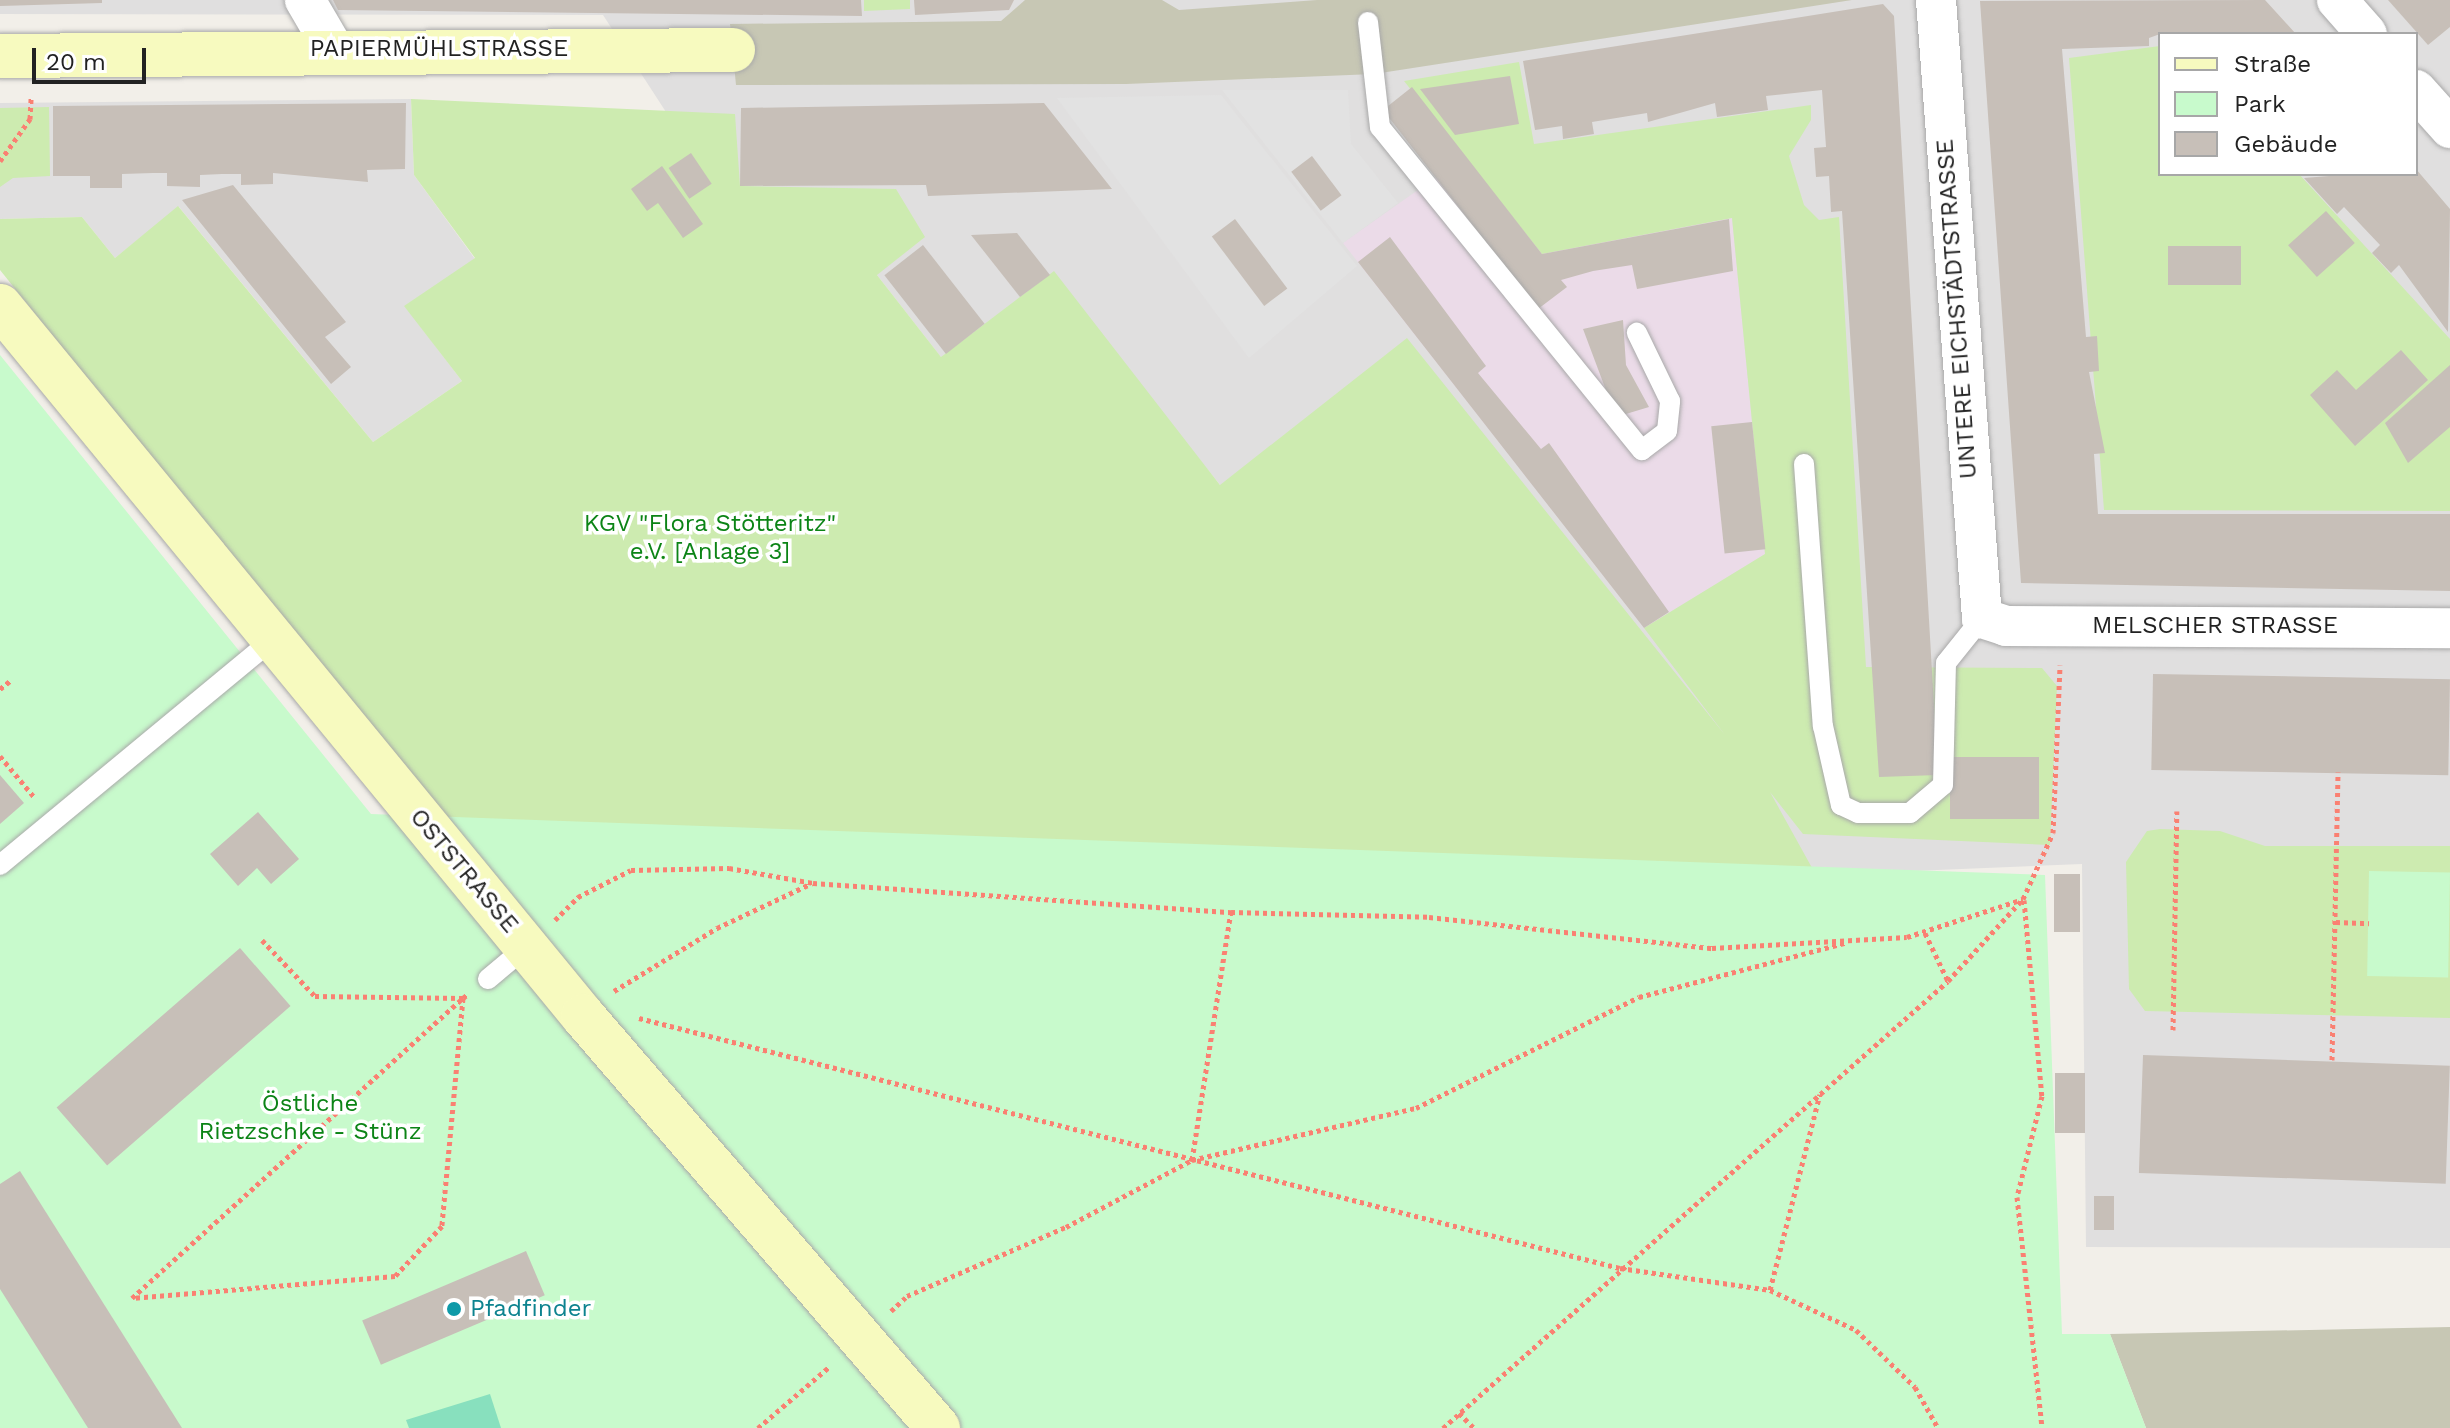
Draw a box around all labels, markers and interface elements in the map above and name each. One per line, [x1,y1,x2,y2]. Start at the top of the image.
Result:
scale bar [36,32,150,82]
legend [2158,32,2418,176]
street label: PAPIERMÜHLSTRASSE [310,35,568,63]
text: 20 m [46,48,106,76]
text: Straße [2234,50,2311,78]
text: Park [2234,90,2286,118]
text: Gebäude [2234,130,2338,158]
street label: UNTERE EICHSTÄDTSTRASSE [1931,138,1983,480]
park label: KGV "Flora Stötteritz" e.V. [Anlage 3] [583,510,837,566]
street label: MELSCHER STRASSE [2092,612,2338,640]
street label: OSTSTRASSE [404,803,524,939]
park label: Östliche Rietzschke - Stünz [198,1090,422,1146]
place label: Pfadfinder [470,1295,591,1323]
marker: Pfadfinder [445,1300,463,1318]

